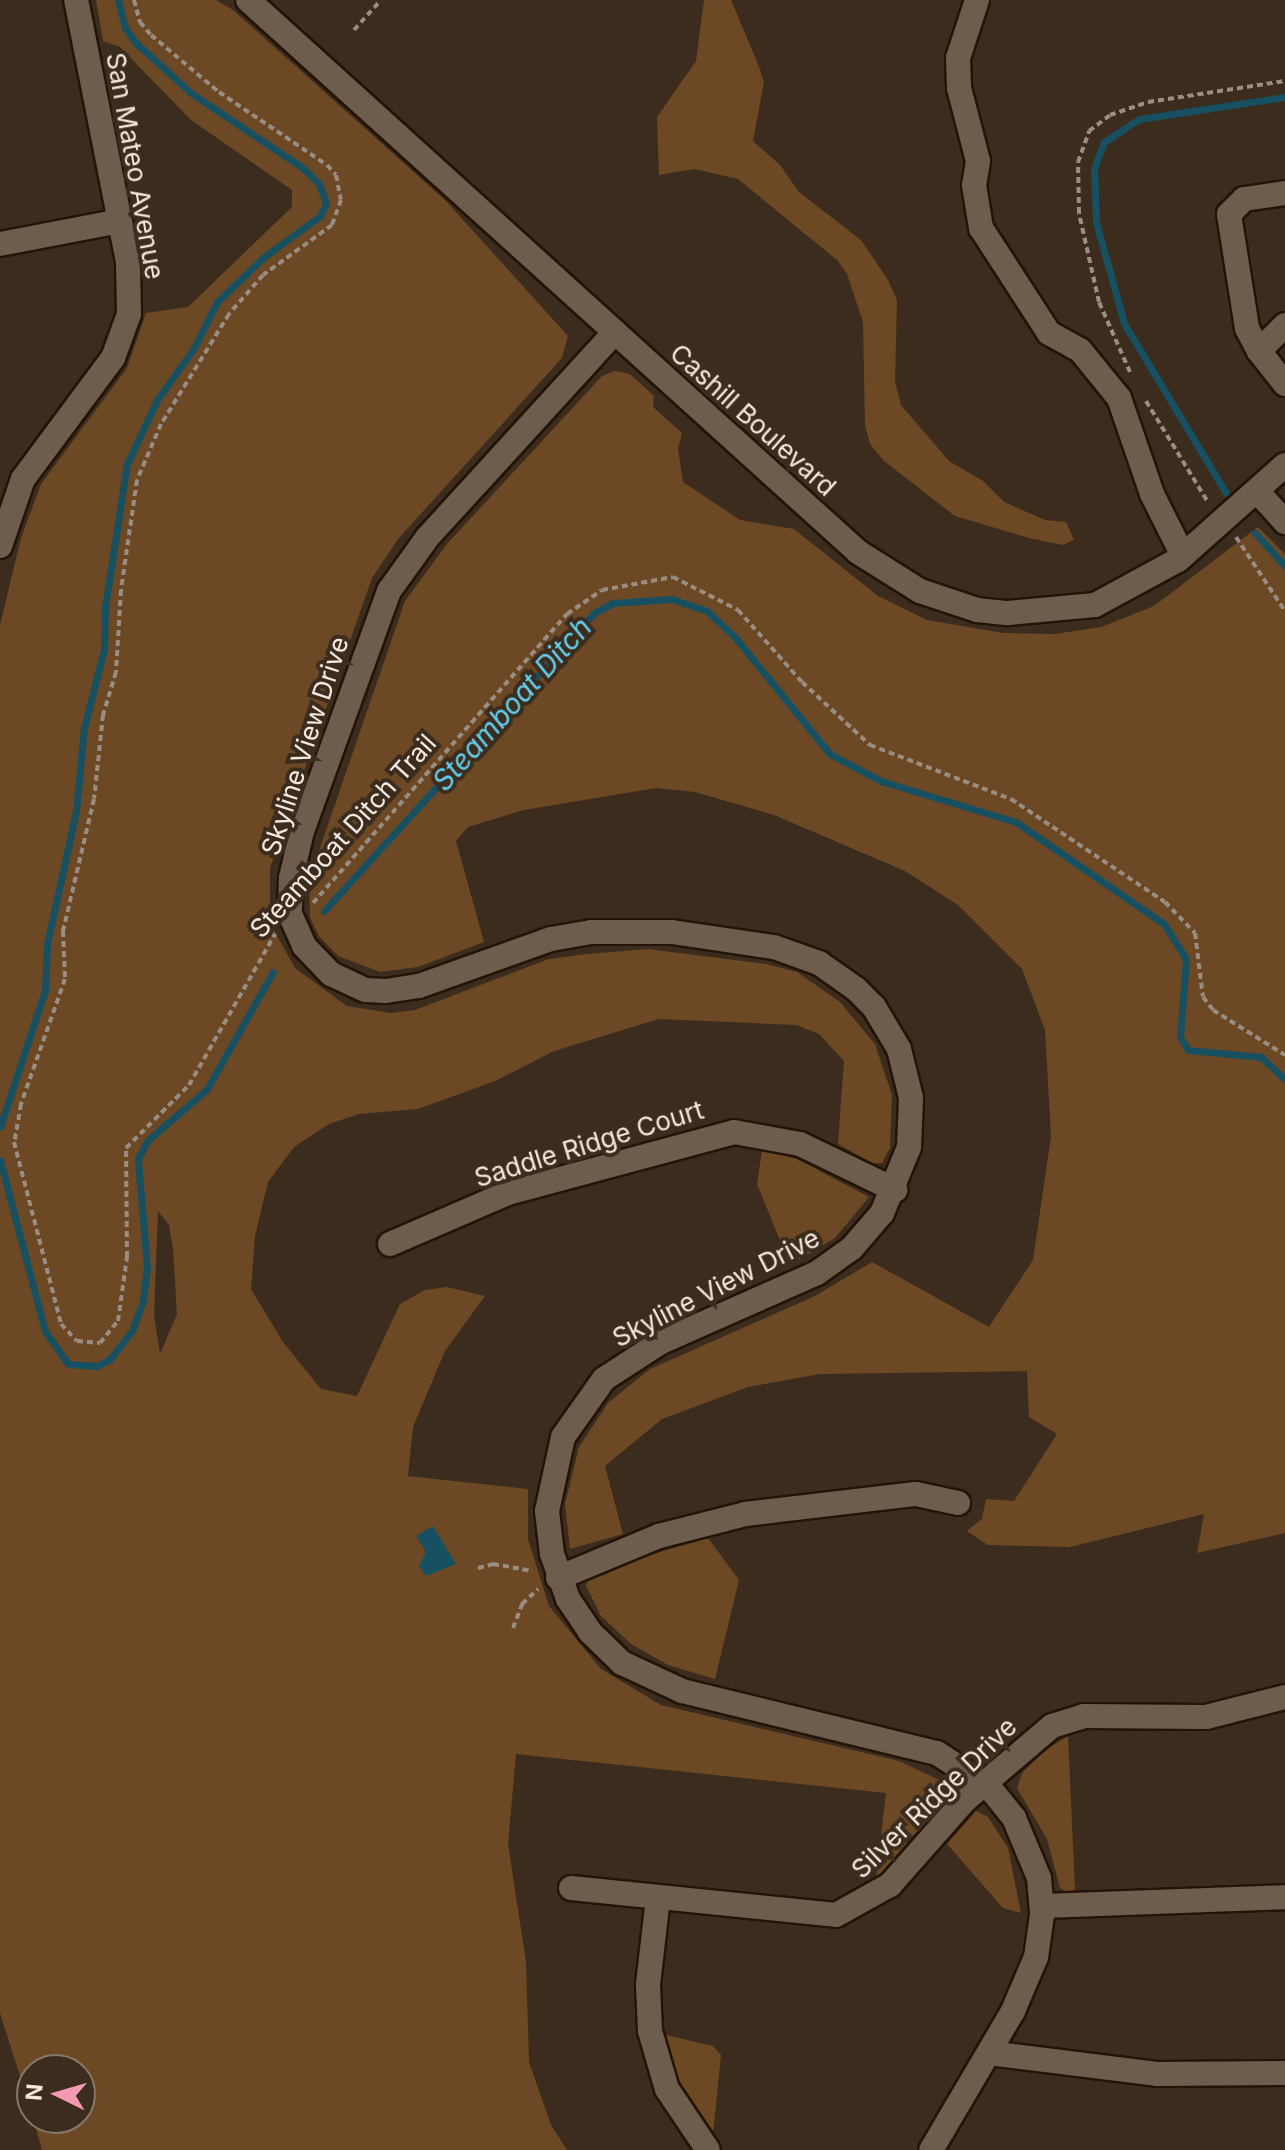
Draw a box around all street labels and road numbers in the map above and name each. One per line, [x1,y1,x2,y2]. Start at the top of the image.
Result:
street label: San Mateo Avenue [100,50,170,282]
street label: Cashill Boulevard [664,337,842,503]
street label: Skyline View Drive [255,633,355,859]
street label: Steamboat Ditch Trail [243,728,443,944]
street label: Saddle Ridge Court [471,1094,707,1194]
street label: Skyline View Drive [607,1222,825,1354]
street label: Silver Ridge Drive [845,1711,1023,1885]

